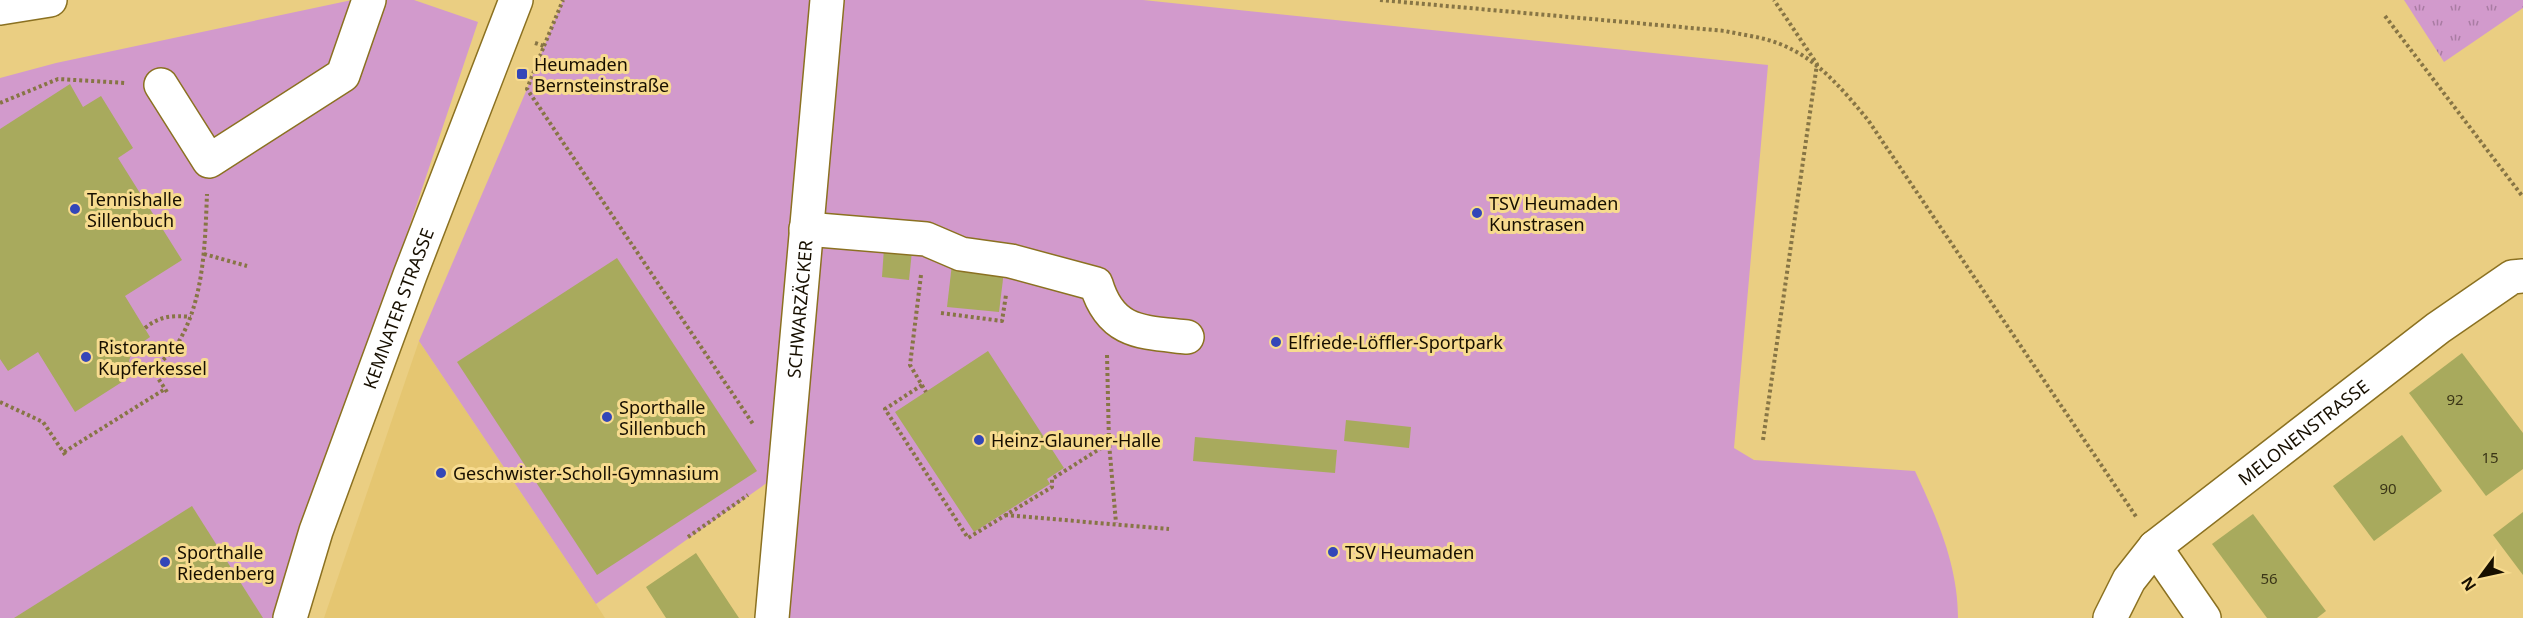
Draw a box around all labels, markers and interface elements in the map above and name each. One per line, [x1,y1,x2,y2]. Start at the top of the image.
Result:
place label: Heumaden Bernsteinstraße [534,52,669,97]
marker: Heumaden Bernsteinstraße [515,67,529,81]
place label: Tennishalle Sillenbuch [87,187,182,232]
place label: TSV Heumaden Kunstrasen [1489,191,1618,236]
marker: Tennishalle Sillenbuch [68,202,82,216]
marker: TSV Heumaden Kunstrasen [1470,206,1484,220]
street label: KEMNATER STRASSE [357,225,439,392]
street label: SCHWARZÄCKER [781,239,818,379]
place label: Elfriede-Löffler-Sportpark [1288,330,1503,354]
place label: Ristorante Kupferkessel [98,335,207,380]
marker: Elfriede-Löffler-Sportpark [1269,335,1283,349]
marker: Ristorante Kupferkessel [79,350,93,364]
street label: MELONENSTRASSE [2233,374,2374,490]
house number: 92 [2446,389,2464,409]
place label: Sporthalle Sillenbuch [619,395,706,440]
marker: Sporthalle Sillenbuch [600,410,614,424]
place label: Heinz-Glauner-Halle [991,428,1161,452]
marker: Heinz-Glauner-Halle [972,433,986,447]
house number: 15 [2481,447,2499,467]
place label: Geschwister-Scholl-Gymnasium [453,461,719,485]
marker: Geschwister-Scholl-Gymnasium [434,466,448,480]
house number: 90 [2379,478,2397,498]
place label: Sporthalle Riedenberg [177,540,275,585]
place label: TSV Heumaden [1345,540,1474,564]
marker: TSV Heumaden [1326,545,1340,559]
north arrow [2451,546,2511,606]
marker: Sporthalle Riedenberg [158,555,172,569]
house number: 56 [2260,568,2278,588]
text: N [2456,573,2481,596]

